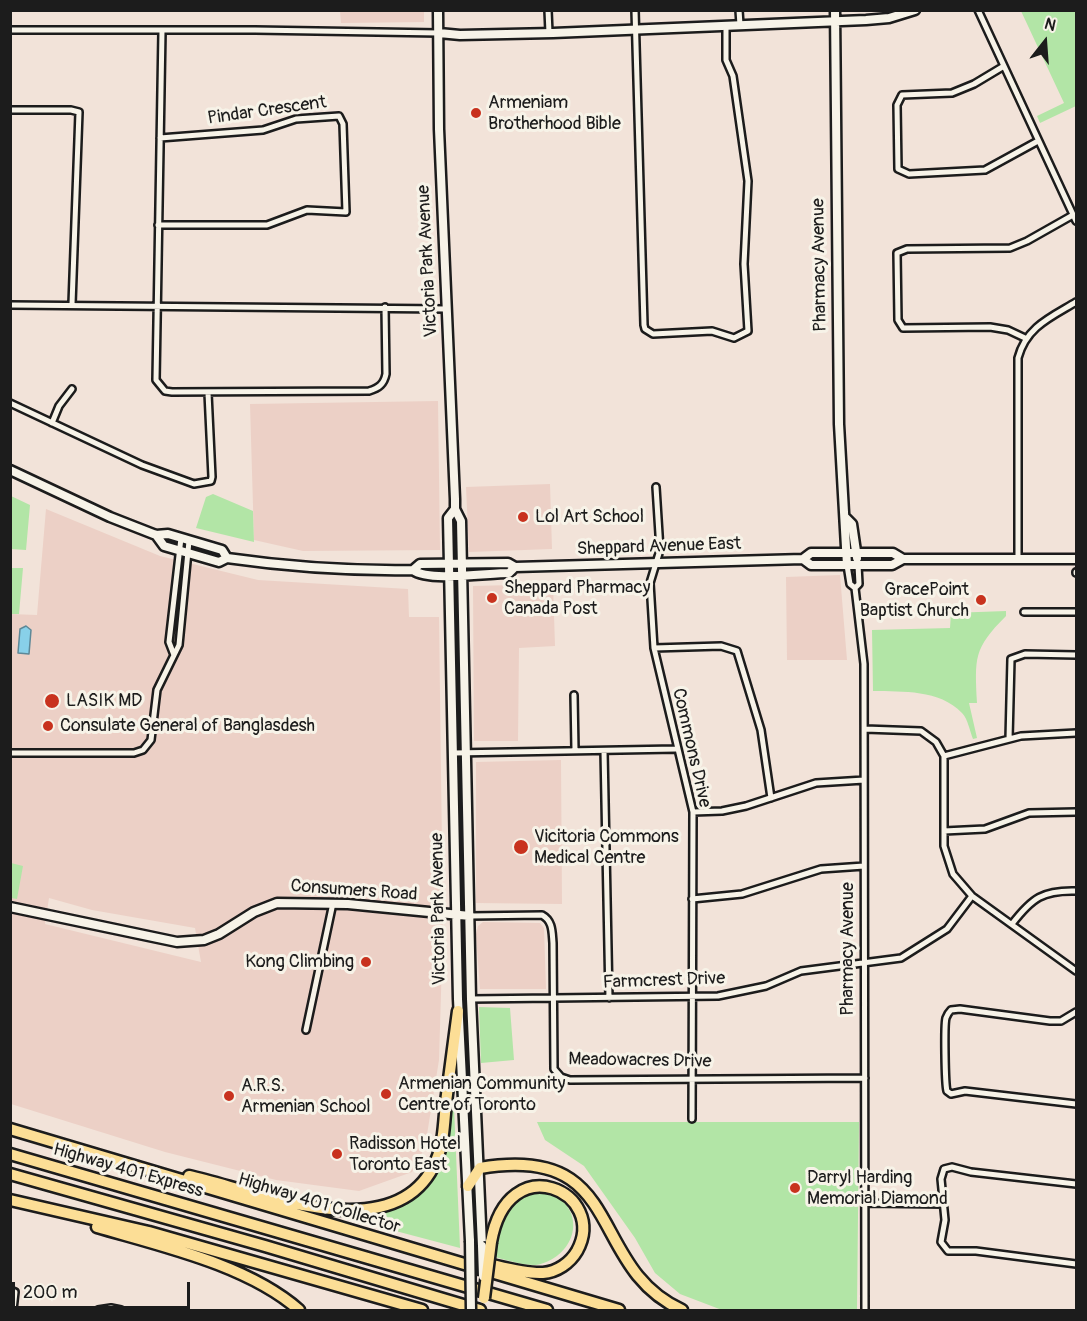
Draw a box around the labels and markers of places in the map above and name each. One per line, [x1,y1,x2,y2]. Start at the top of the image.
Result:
place label: Armeniam Brotherhood Bible [488,92,621,134]
marker: Armeniam Brotherhood Bible [469,106,483,120]
place label: Lol Art School [535,506,644,528]
marker: Lol Art School [516,510,530,524]
place label: Sheppard Pharmacy Canada Post [504,577,650,620]
place label: GracePoint Baptist Church [860,579,969,622]
marker: Sheppard Pharmacy Canada Post [485,591,499,605]
marker: GracePoint Baptist Church [974,593,988,607]
place label: LASIK MD [66,690,142,712]
marker: LASIK MD [43,692,61,710]
place label: Consulate General of Banglasdesh [60,715,315,737]
marker: Consulate General of Banglasdesh [41,719,55,733]
place label: Vicitoria Commons Medical Centre [534,826,679,868]
marker: Vicitoria Commons Medical Centre [512,838,530,856]
place label: Kong Climbing [245,951,354,973]
marker: Kong Climbing [359,955,373,969]
place label: Armenian Community Centre of Toronto [398,1073,566,1116]
place label: A.R.S. Armenian School [241,1075,371,1118]
marker: Armenian Community Centre of Toronto [379,1087,393,1101]
marker: A.R.S. Armenian School [222,1089,236,1103]
place label: Radisson Hotel Toronto East [349,1133,461,1176]
marker: Radisson Hotel Toronto East [330,1147,344,1161]
place label: Darryl Harding Memorial Diamond [807,1167,948,1210]
marker: Darryl Harding Memorial Diamond [788,1181,802,1195]

